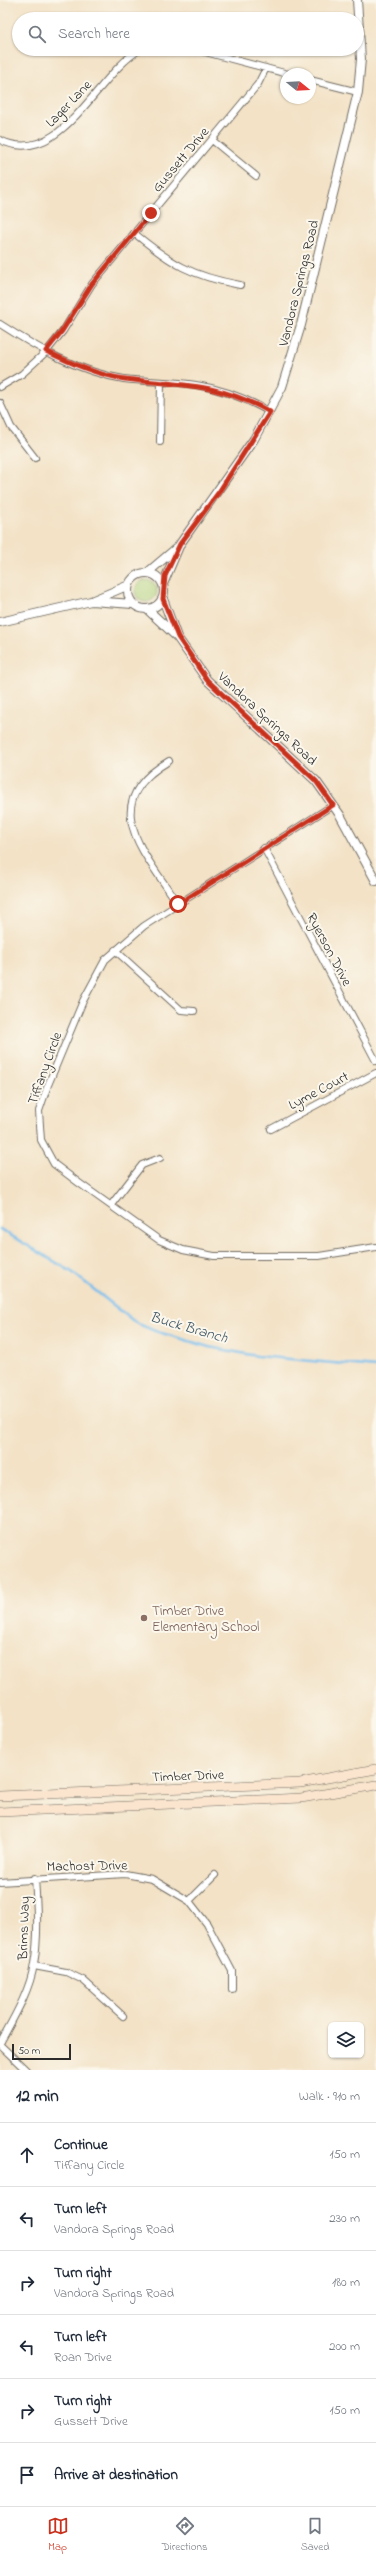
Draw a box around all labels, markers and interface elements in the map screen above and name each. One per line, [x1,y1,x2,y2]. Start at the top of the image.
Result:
search box [12,12,364,56]
icon: search [26,23,48,45]
text: Search here [58,23,130,45]
north arrow [280,68,316,104]
street label: Lager Lane [41,75,98,133]
street label: Gussett Drive [148,122,215,197]
route end [142,204,160,222]
street label: Vandora Springs Road [273,218,326,350]
street label: Vandora Springs Road [211,667,322,772]
route start [169,895,187,913]
street label: Ryerson Drive [300,909,357,991]
street label: Tiffany Circle [23,1029,69,1108]
street label: Lyme Court [285,1067,353,1117]
water label: Buck Branch [147,1306,231,1350]
place label: Timber Drive Elementary School [152,1601,259,1639]
marker: Timber Drive Elementary School [139,1613,149,1623]
street label: Timber Drive [152,1765,225,1788]
street label: Machost Drive [46,1855,128,1878]
street label: Brims Way [13,1896,37,1961]
map controls [328,2022,364,2058]
button: layers [328,2022,364,2058]
scale bar [12,2042,71,2061]
text: 50 m [18,2043,40,2059]
text: 12 min [16,2084,59,2109]
text: Walk · 910 m [299,2087,360,2106]
text: Continue [54,2134,108,2156]
icon: ahead [16,2144,38,2166]
text: 150 m [329,2145,360,2164]
text: Tiffany Circle [54,2156,124,2175]
text: Turn left [54,2198,107,2220]
icon: left [16,2208,38,2230]
text: 230 m [329,2209,360,2228]
text: Vandora Springs Road [54,2220,174,2239]
text: Turn right [54,2262,112,2284]
icon: right [16,2272,38,2294]
text: 180 m [332,2273,360,2292]
text: Vandora Springs Road [54,2284,174,2303]
text: Turn left [54,2326,107,2348]
icon: left [16,2336,38,2358]
text: 200 m [329,2337,360,2356]
text: Roan Drive [54,2348,112,2367]
text: Turn right [54,2390,112,2412]
icon: right [16,2400,38,2422]
text: 150 m [329,2401,360,2420]
text: Gussett Drive [54,2412,128,2431]
icon: arrive [16,2464,38,2486]
text: Arrive at destination [54,2464,178,2486]
tab: Map [47,2515,69,2555]
tab: Directions [162,2515,207,2555]
tab: Saved [301,2515,329,2555]

